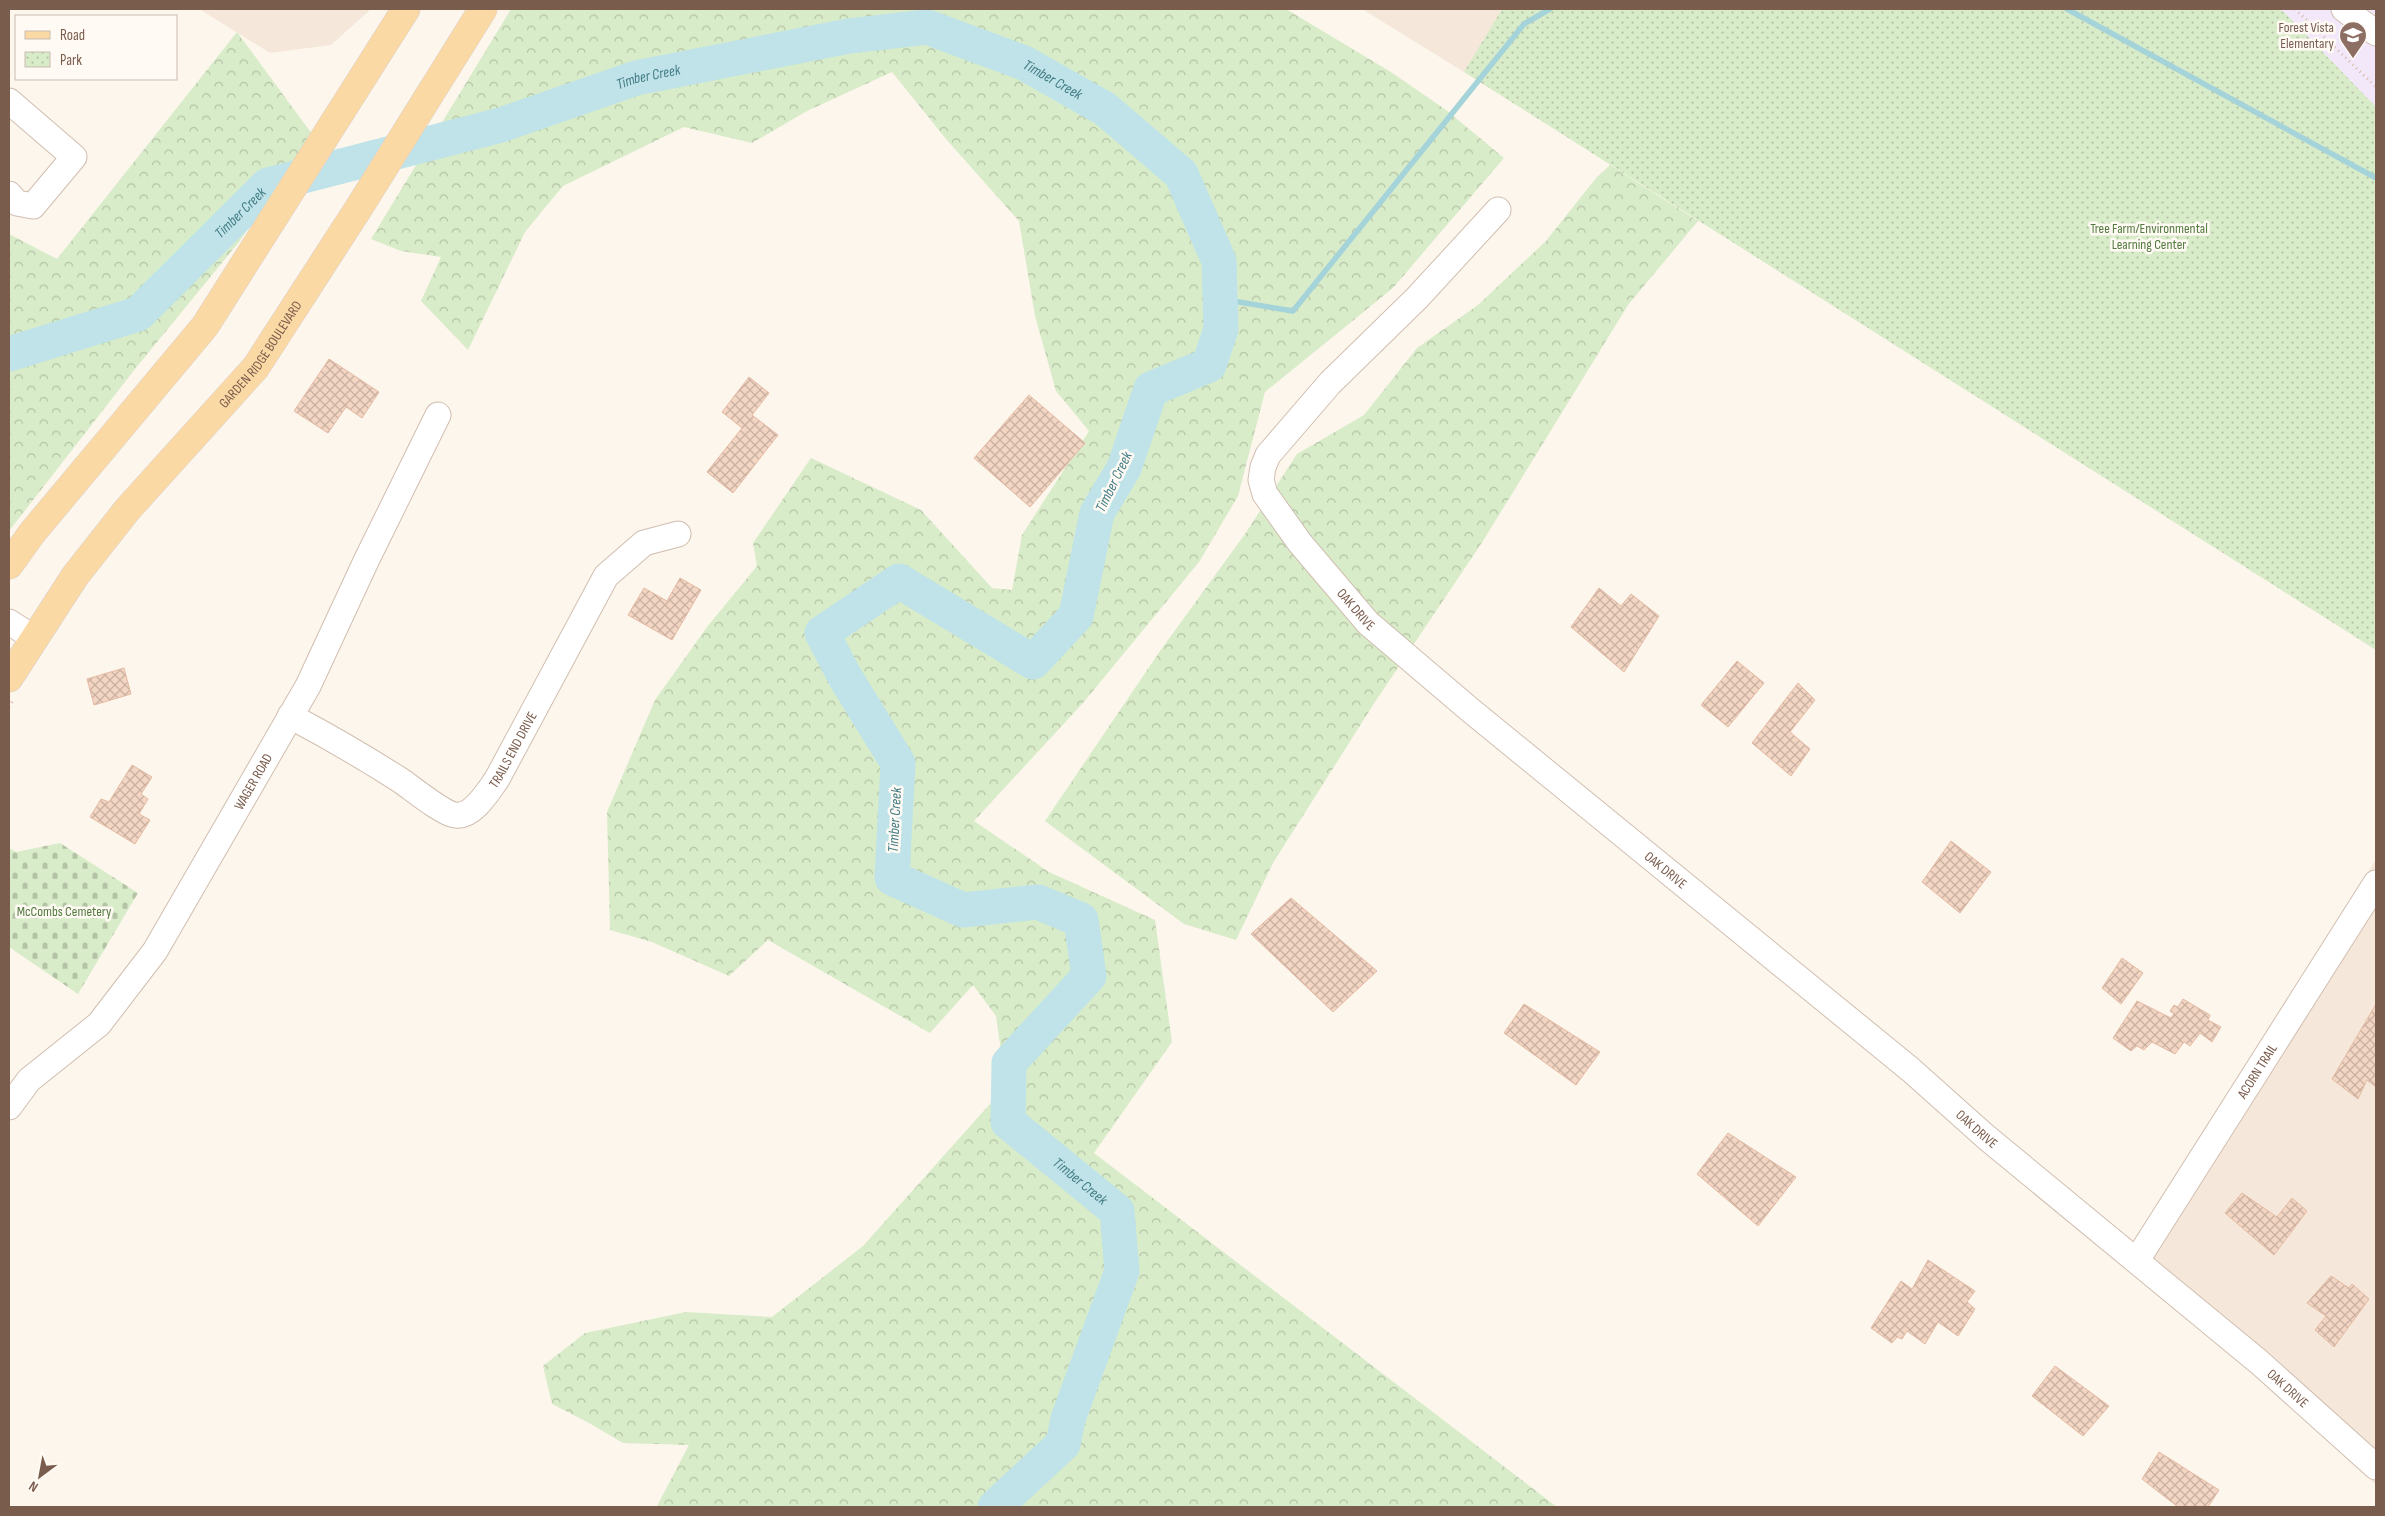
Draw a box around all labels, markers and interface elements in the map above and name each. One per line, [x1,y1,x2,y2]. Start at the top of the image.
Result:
legend [15,15,178,80]
place label: Forest Vista Elementary [2279,19,2335,52]
school or university icon: Forest Vista Elementary [2338,20,2368,59]
text: Road [60,26,85,45]
text: Park [60,51,82,70]
water label: Timber Creek [1020,55,1086,104]
water label: Timber Creek [614,60,682,94]
water label: Timber Creek [210,183,270,242]
park label: Tree Farm/Environmental Learning Center [2090,220,2208,253]
street label: GARDEN RIDGE BOULEVARD [215,297,305,411]
water label: Timber Creek [1091,448,1137,515]
street label: OAK DRIVE [1334,585,1379,634]
street label: TRAILS END DRIVE [485,708,540,791]
street label: WAGER ROAD [230,750,276,813]
water label: Timber Creek [884,787,906,853]
street label: OAK DRIVE [1641,847,1691,892]
park label: McCombs Cemetery [17,903,112,920]
street label: ACORN TRAIL [2233,1040,2281,1102]
street label: OAK DRIVE [1953,1106,2001,1152]
water label: Timber Creek [1049,1153,1112,1209]
street label: OAK DRIVE [2264,1365,2312,1411]
north arrow [15,1451,65,1501]
text: N [26,1477,41,1496]

